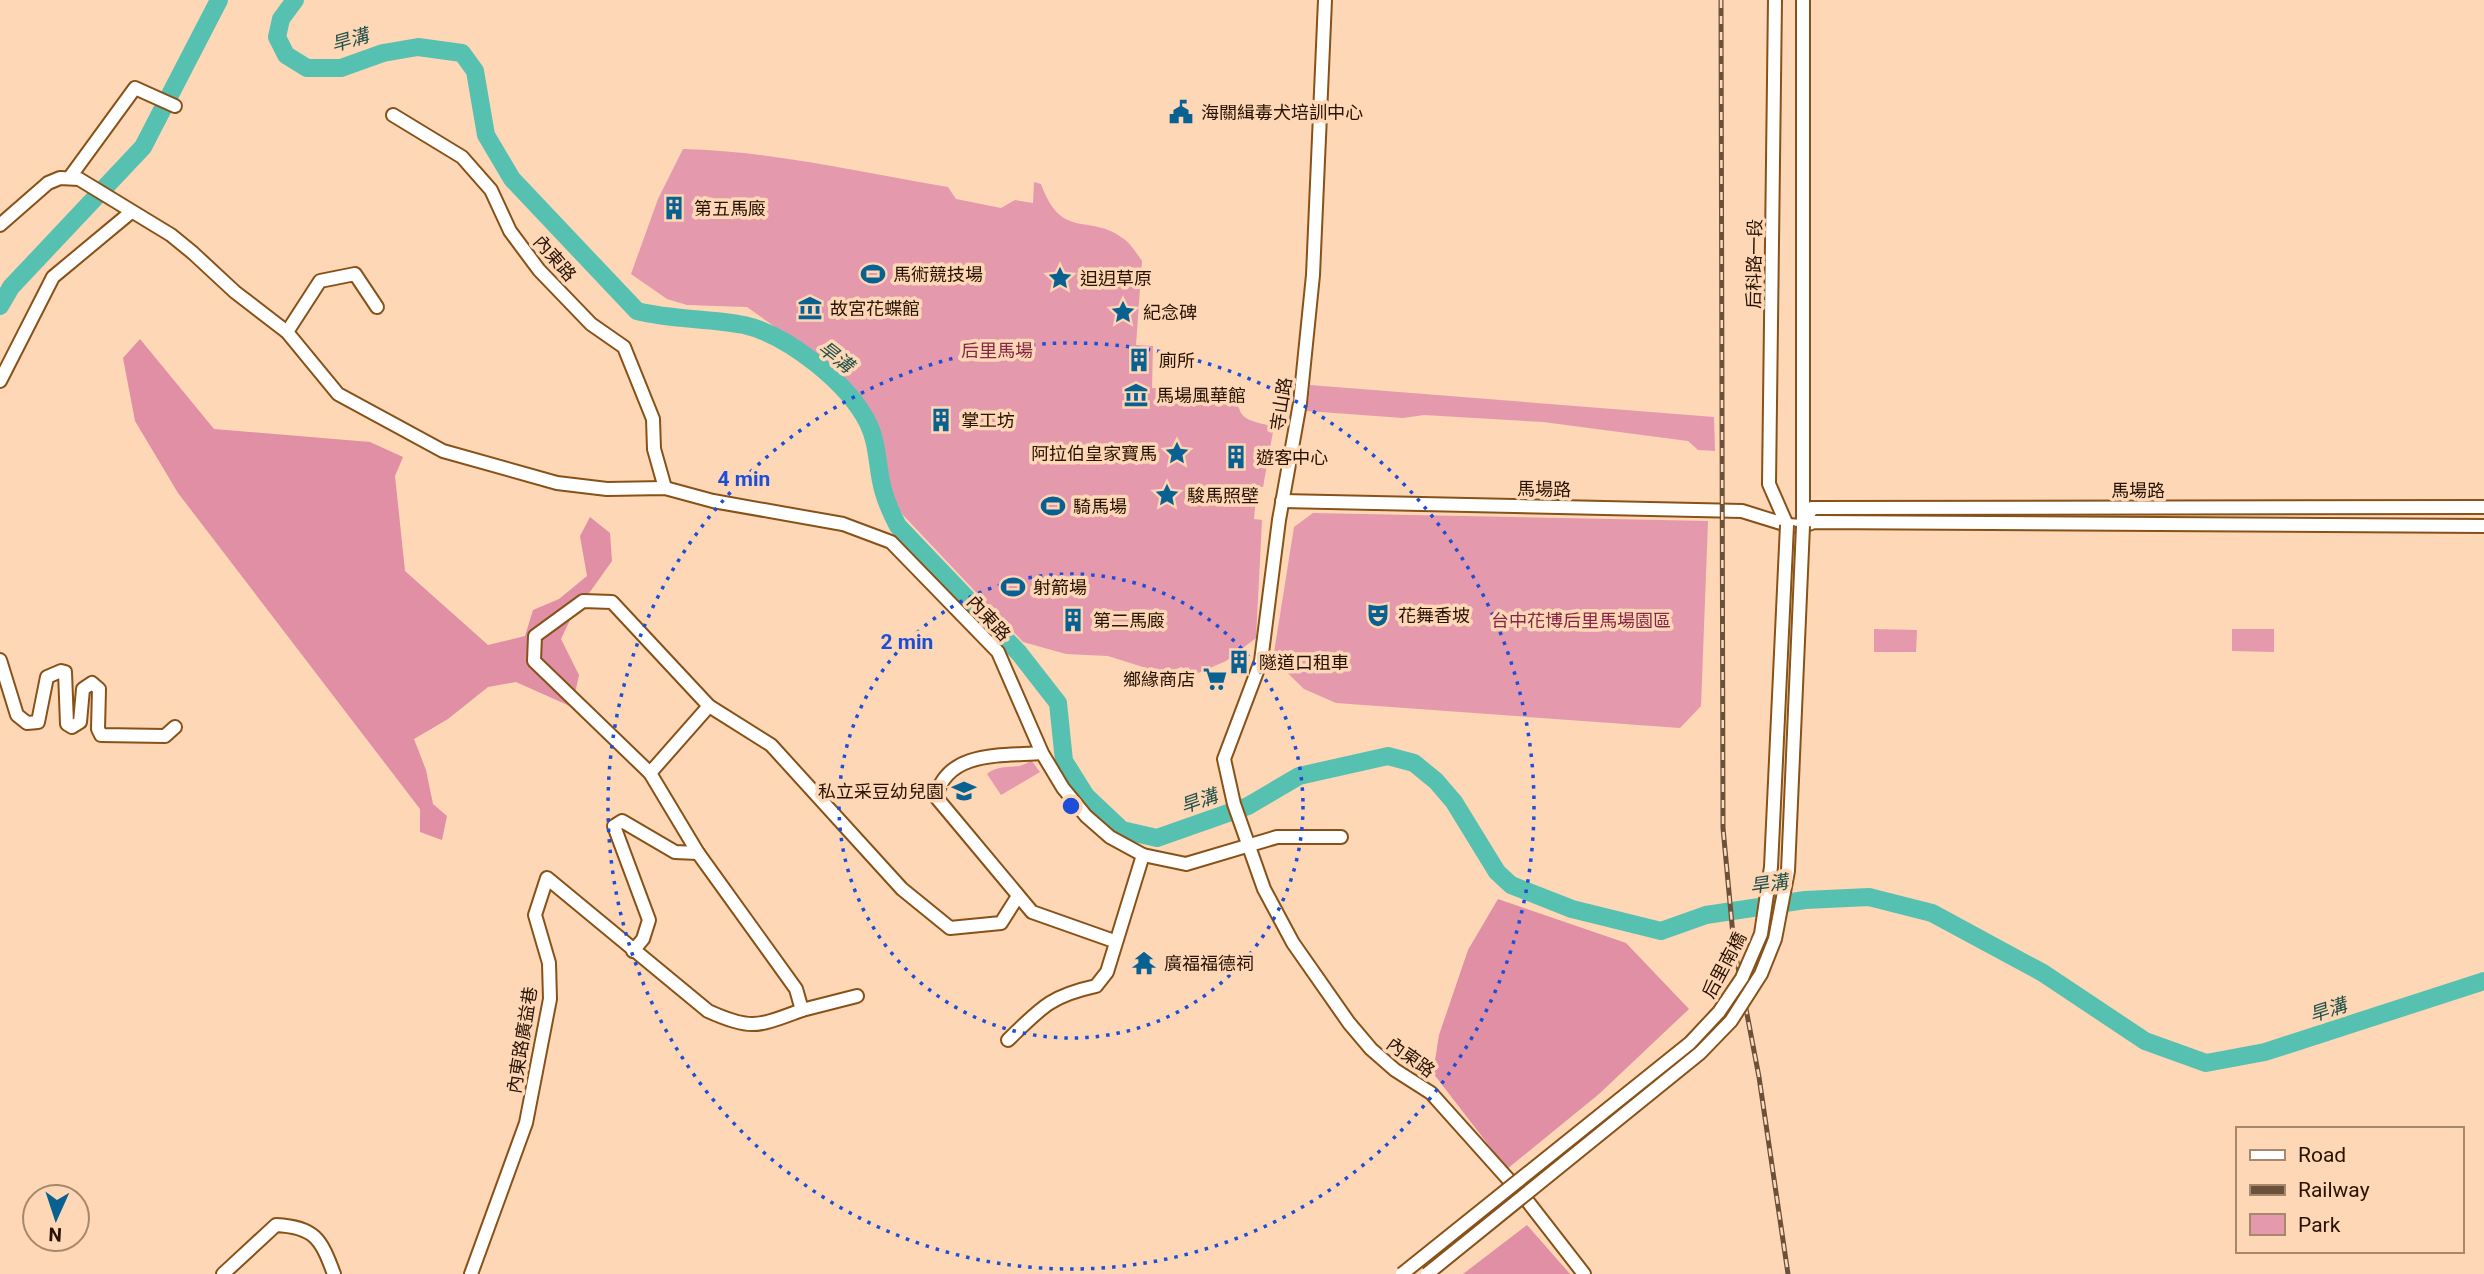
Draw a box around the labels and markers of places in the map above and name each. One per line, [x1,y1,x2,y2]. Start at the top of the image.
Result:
public building icon: 海關緝毒犬培訓中心 [1167,98,1195,126]
place label: 海關緝毒犬培訓中心 [1201,102,1363,123]
building icon: 第五馬廄 [660,194,688,222]
place label: 第五馬廄 [694,198,766,219]
sports icon: 馬術競技場 [859,260,887,288]
place label: 馬術競技場 [893,264,983,285]
place icon: 𨑨迌草原 [1046,264,1074,292]
place label: 𨑨迌草原 [1080,268,1152,289]
museum icon: 故宮花蝶館 [796,294,824,322]
place label: 故宮花蝶館 [830,298,920,319]
place icon: 紀念碑 [1109,298,1137,326]
place label: 紀念碑 [1143,302,1197,323]
building icon: 廁所 [1125,346,1153,374]
place label: 廁所 [1159,350,1195,371]
museum icon: 馬場風華館 [1122,381,1150,409]
place label: 馬場風華館 [1156,385,1246,406]
building icon: 掌工坊 [927,406,955,434]
place label: 掌工坊 [961,410,1015,431]
place icon: 阿拉伯皇家寶馬 [1163,439,1191,467]
place label: 阿拉伯皇家寶馬 [1031,443,1157,464]
building icon: 遊客中心 [1222,443,1250,471]
place label: 遊客中心 [1256,447,1328,468]
place icon: 駿馬照壁 [1153,481,1181,509]
place label: 駿馬照壁 [1187,485,1259,506]
sports icon: 騎馬場 [1039,492,1067,520]
place label: 騎馬場 [1073,496,1127,517]
sports icon: 射箭場 [999,573,1027,601]
place label: 射箭場 [1033,577,1087,598]
theatre icon: 花舞香坡 [1364,601,1392,629]
place label: 花舞香坡 [1398,605,1470,626]
building icon: 第二馬廄 [1059,606,1087,634]
place label: 第二馬廄 [1093,610,1165,631]
building icon: 隧道口租車 [1225,648,1253,676]
place label: 隧道口租車 [1259,652,1349,673]
supermarket icon: 鄉緣商店 [1201,665,1229,693]
place label: 鄉緣商店 [1123,669,1195,690]
school or university icon: 私立采豆幼兒園 [950,777,978,805]
place label: 私立采豆幼兒園 [818,781,944,802]
centre of rings [1059,794,1083,818]
temple icon: 廣福福德祠 [1130,949,1158,977]
place label: 廣福福德祠 [1164,953,1254,974]

